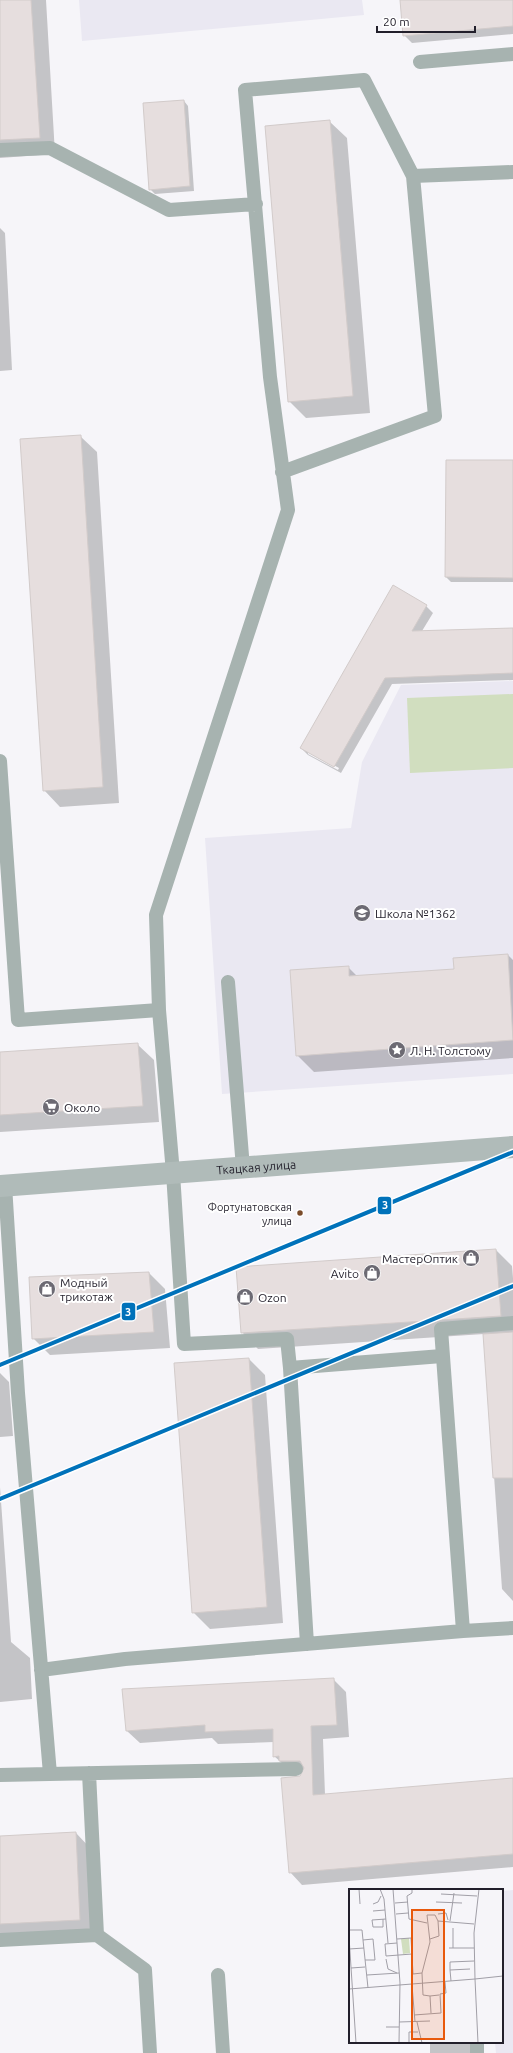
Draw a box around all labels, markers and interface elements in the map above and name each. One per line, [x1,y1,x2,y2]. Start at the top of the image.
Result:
scale bar [377,8,475,34]
text: 20 m [383,15,410,28]
school or university icon: Школа №1362 [352,903,372,923]
place label: Школа №1362 [375,907,456,920]
place icon: Л. Н. Толстому [387,1040,407,1060]
place label: Л. Н. Толстому [410,1044,491,1057]
supermarket icon: Около [41,1097,61,1117]
place label: Около [64,1101,100,1114]
street label: Ткацкая улица [216,1157,297,1176]
line badge: 3 [377,1196,392,1215]
text: 3 [382,1199,388,1211]
place label: Фортунатовская улица [207,1201,292,1227]
marker: Фортунатовская улица [295,1208,305,1218]
shop icon: МастерОптик [461,1248,481,1268]
place label: МастерОптик [382,1252,458,1265]
shop icon: Avito [362,1263,382,1283]
place label: Avito [331,1267,359,1280]
place label: Модный трикотаж [60,1276,113,1303]
shop icon: Модный трикотаж [37,1279,57,1299]
shop icon: Ozon [235,1287,255,1307]
place label: Ozon [258,1291,287,1304]
line badge: 3 [121,1302,136,1321]
text: 3 [125,1306,131,1318]
inset map [349,1889,503,2043]

